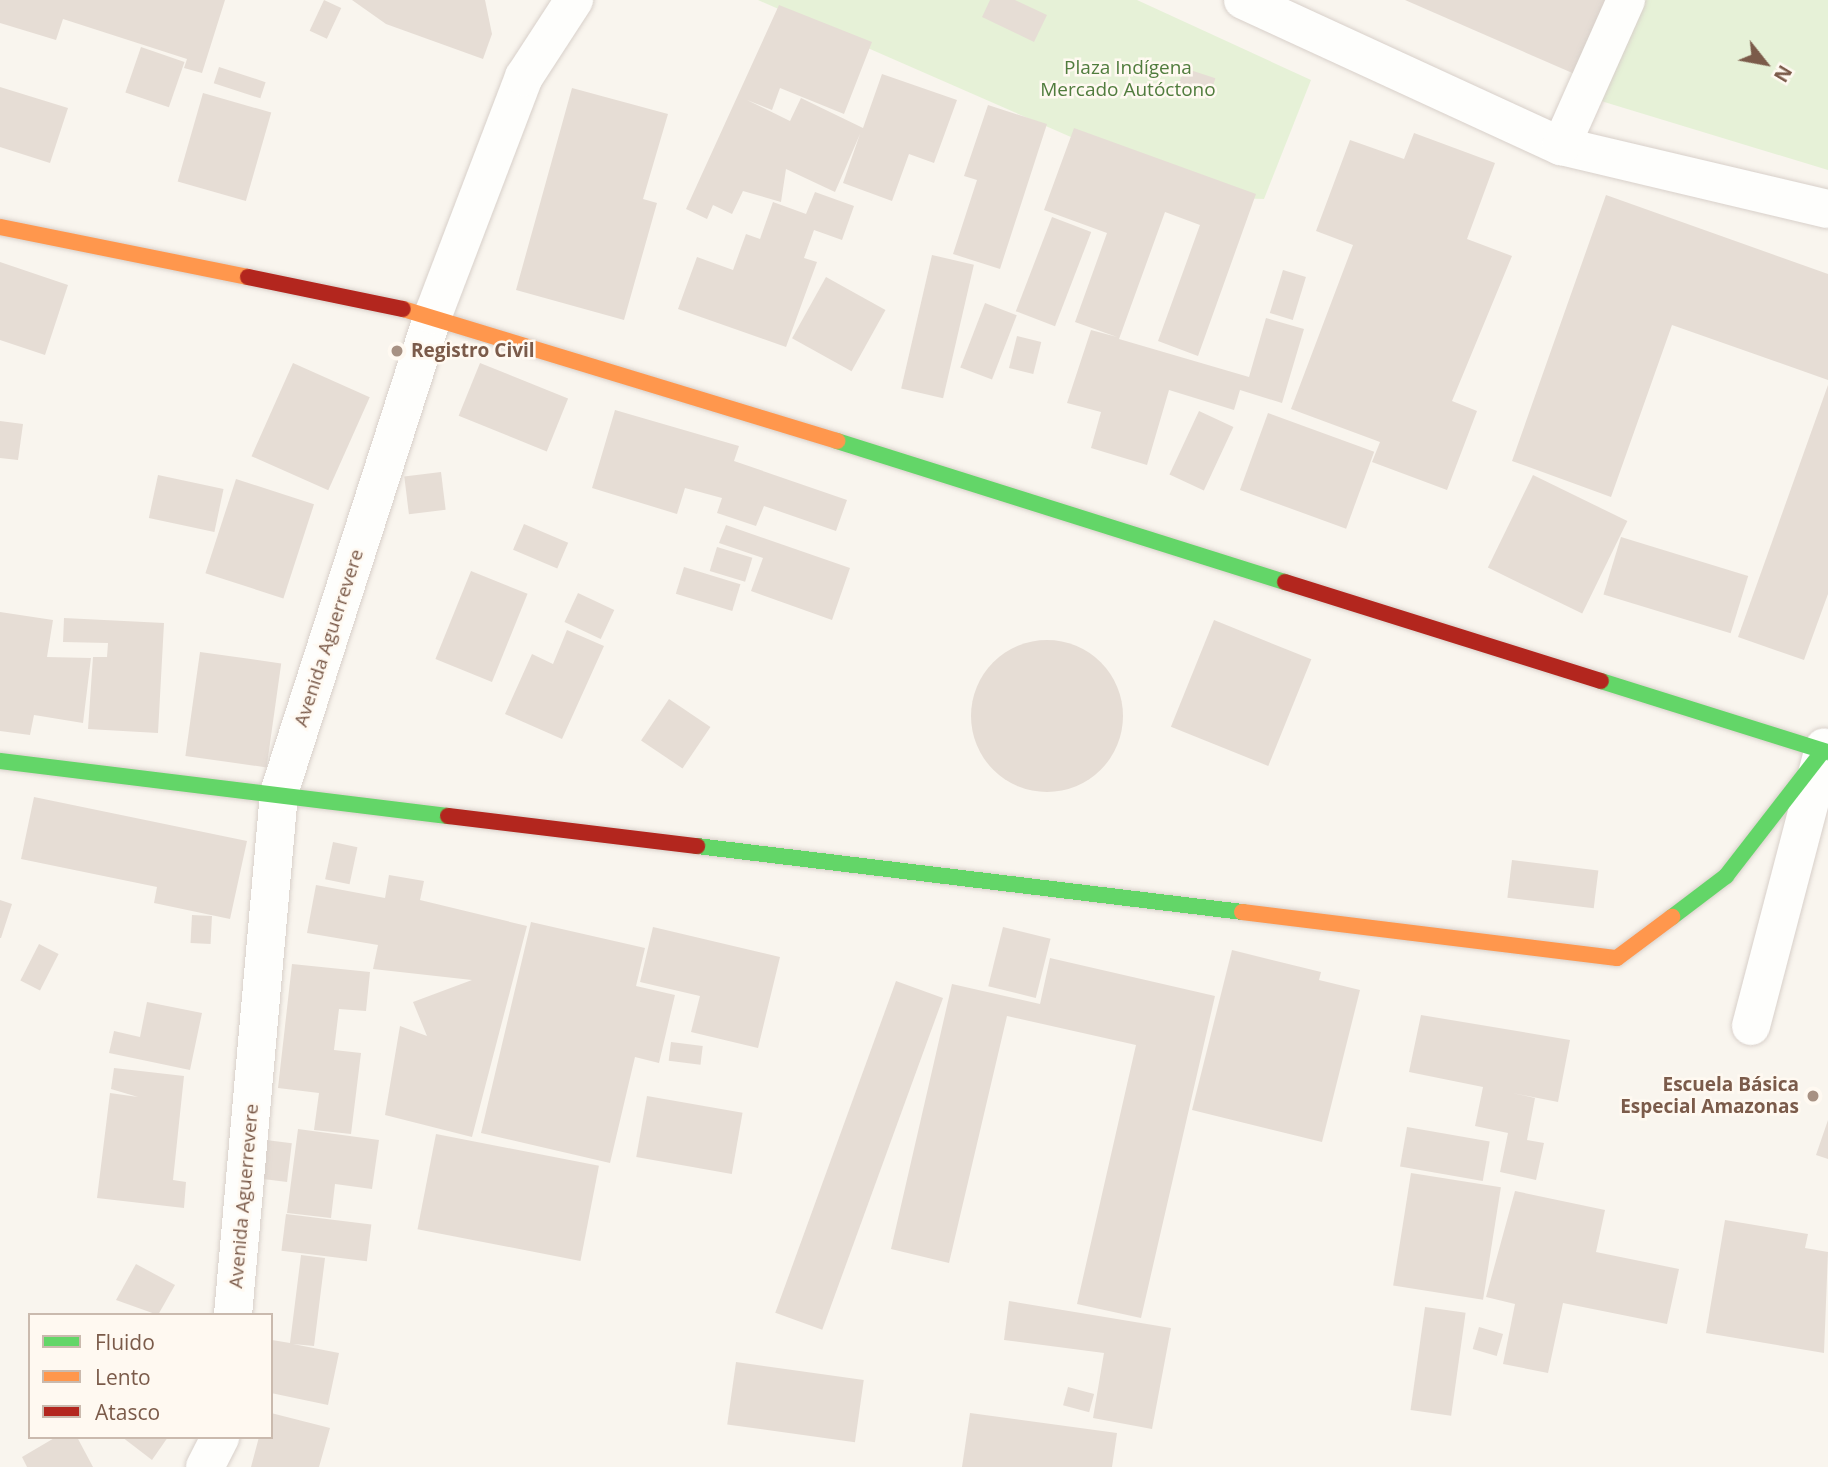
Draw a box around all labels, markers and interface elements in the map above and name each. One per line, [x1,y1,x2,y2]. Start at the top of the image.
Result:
north arrow [1730,28,1800,98]
park label: Plaza Indígena Mercado Autóctono [1040,57,1216,101]
text: N [1768,60,1798,87]
place label: Registro Civil [411,340,535,362]
marker: Registro Civil [389,343,405,359]
street label: Avenida Aguerrevere [290,546,368,730]
place label: Escuela Básica Especial Amazonas [1620,1074,1799,1118]
marker: Escuela Básica Especial Amazonas [1805,1088,1821,1104]
street label: Avenida Aguerrevere [225,1103,263,1289]
legend [28,1313,273,1439]
text: Fluido [95,1328,155,1356]
text: Lento [95,1363,151,1391]
text: Atasco [95,1398,160,1426]

